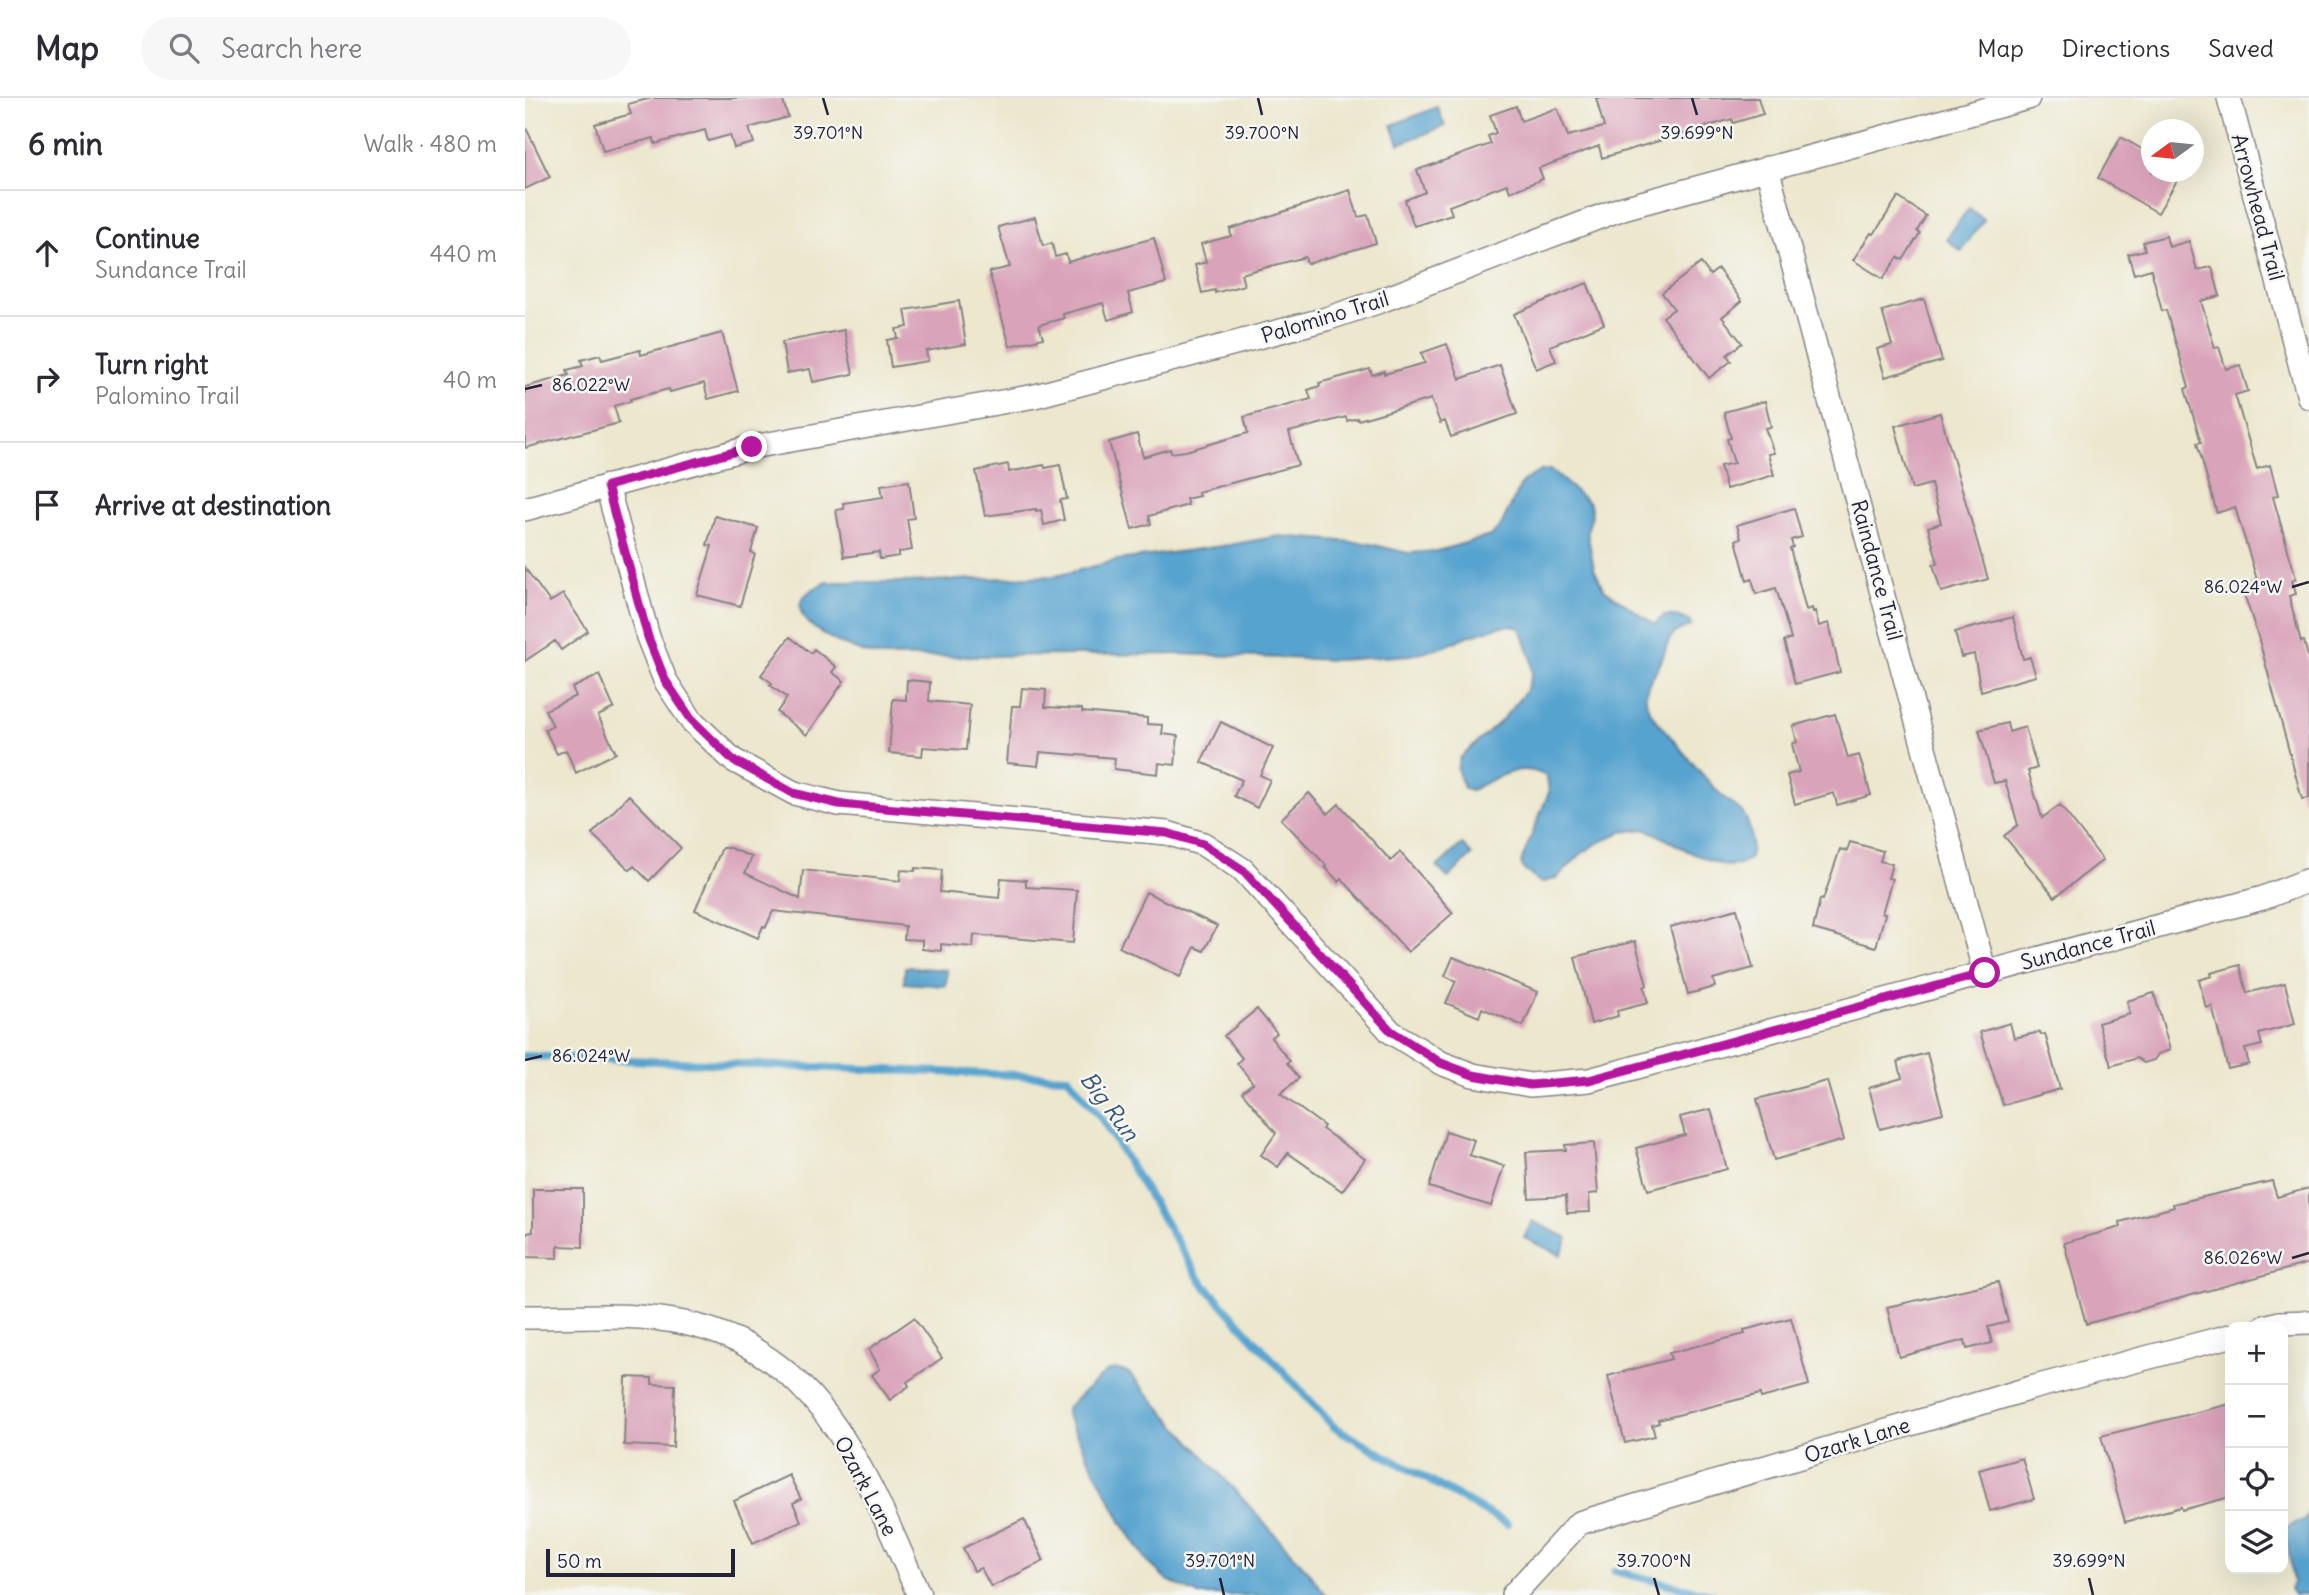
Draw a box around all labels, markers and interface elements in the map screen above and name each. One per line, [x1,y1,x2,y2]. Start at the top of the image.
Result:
search box [141,17,631,80]
text: Map [35,27,99,69]
icon: search [165,29,203,67]
text: Search here [221,32,362,65]
text: Map [1977,33,2024,63]
text: Directions [2062,33,2170,63]
text: Saved [2208,33,2274,63]
north arrow [2141,119,2204,182]
text: 39.701°N [793,121,863,144]
text: 39.700°N [1225,121,1299,144]
text: 39.699°N [1660,121,1734,144]
text: 6 min [28,125,103,163]
text: Walk · 480 m [363,129,497,158]
street label: Arrowhead Trail [2225,131,2291,283]
text: Continue [95,222,200,255]
icon: ahead [28,234,66,272]
text: 440 m [430,239,497,268]
text: Sundance Trail [95,255,247,284]
street label: Palomino Trail [1258,285,1392,349]
text: Turn right [95,348,208,381]
icon: right [28,360,66,398]
text: 40 m [443,365,497,394]
text: 86.022°W [552,373,630,396]
text: Palomino Trail [95,381,240,410]
route end [736,431,767,462]
icon: arrive [28,486,66,524]
text: Arrive at destination [95,489,331,522]
street label: Raindance Trail [1845,497,1909,643]
text: 86.024°W [2204,575,2282,598]
street label: Sundance Trail [2018,914,2158,976]
route start [1969,957,2000,988]
text: 86.024°W [552,1044,630,1067]
water label: Big Run [1074,1065,1146,1147]
text: 86.026°W [2204,1246,2282,1269]
map controls [2225,1322,2288,1574]
button: + [2225,1322,2288,1385]
button: − [2225,1385,2288,1448]
street label: Ozark Lane [1801,1411,1913,1469]
street label: Ozark Lane [828,1431,904,1541]
button: locate [2225,1448,2288,1511]
button: layers [2225,1511,2288,1574]
scale bar [546,1546,735,1578]
text: 50 m [557,1549,602,1573]
text: 39.701°N [1185,1549,1255,1572]
text: 39.700°N [1617,1549,1691,1572]
text: 39.699°N [2052,1549,2126,1572]

